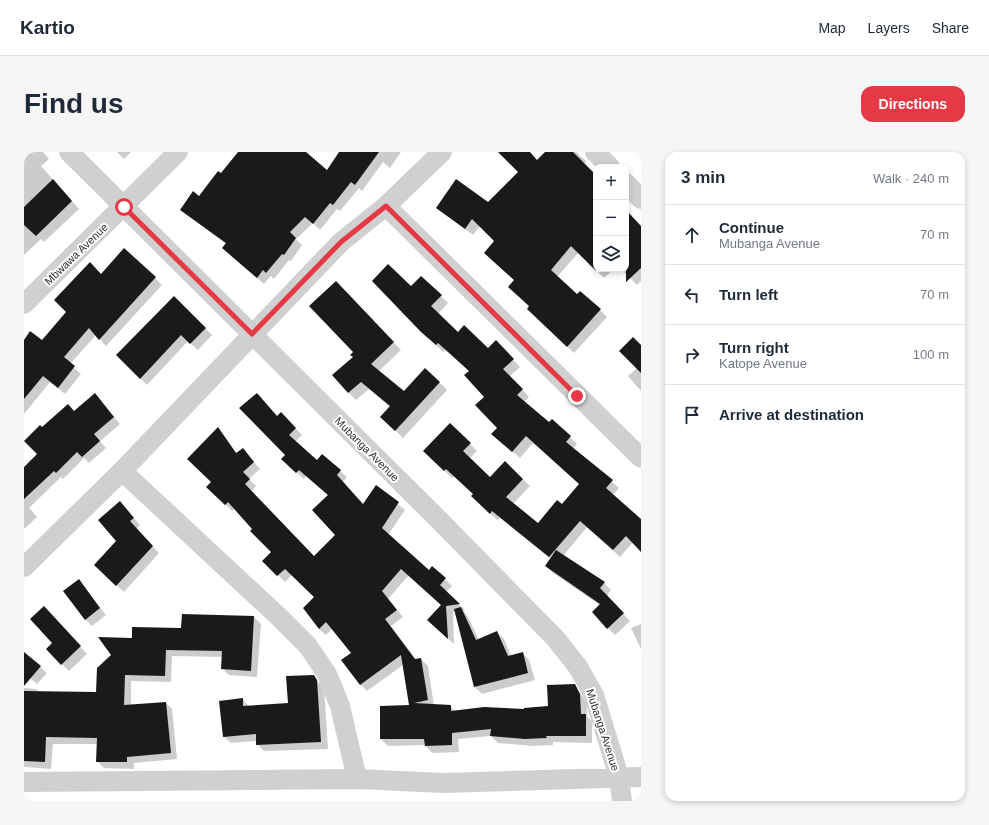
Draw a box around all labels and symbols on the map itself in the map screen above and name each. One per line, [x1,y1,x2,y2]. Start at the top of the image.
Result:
route start [115,198,133,216]
street label: Mbwawa Avenue [42,221,110,287]
route end [568,387,586,405]
street label: Mubanga Avenue [333,415,401,483]
street label: Mubanga Avenue [584,688,622,772]

